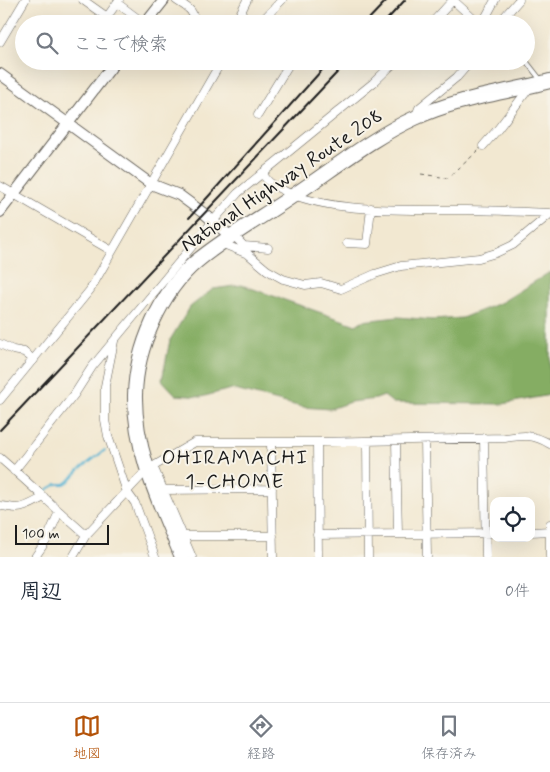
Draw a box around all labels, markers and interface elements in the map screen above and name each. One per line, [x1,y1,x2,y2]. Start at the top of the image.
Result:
search box [15,15,535,70]
icon: search [33,29,61,57]
text: ここで検索 [73,32,168,57]
street label: National Highway Route 208 [176,103,388,259]
district label: OHIRAMACHI 1-CHOME [162,444,308,496]
map controls [490,497,535,542]
button: locate [490,497,535,542]
scale bar [15,522,109,545]
text: 100 m [22,525,60,543]
text: 周辺 [20,578,62,606]
text: 0件 [505,581,530,602]
tab: 地図 [73,712,101,763]
tab: 経路 [247,712,275,763]
tab: 保存済み [421,712,477,763]

